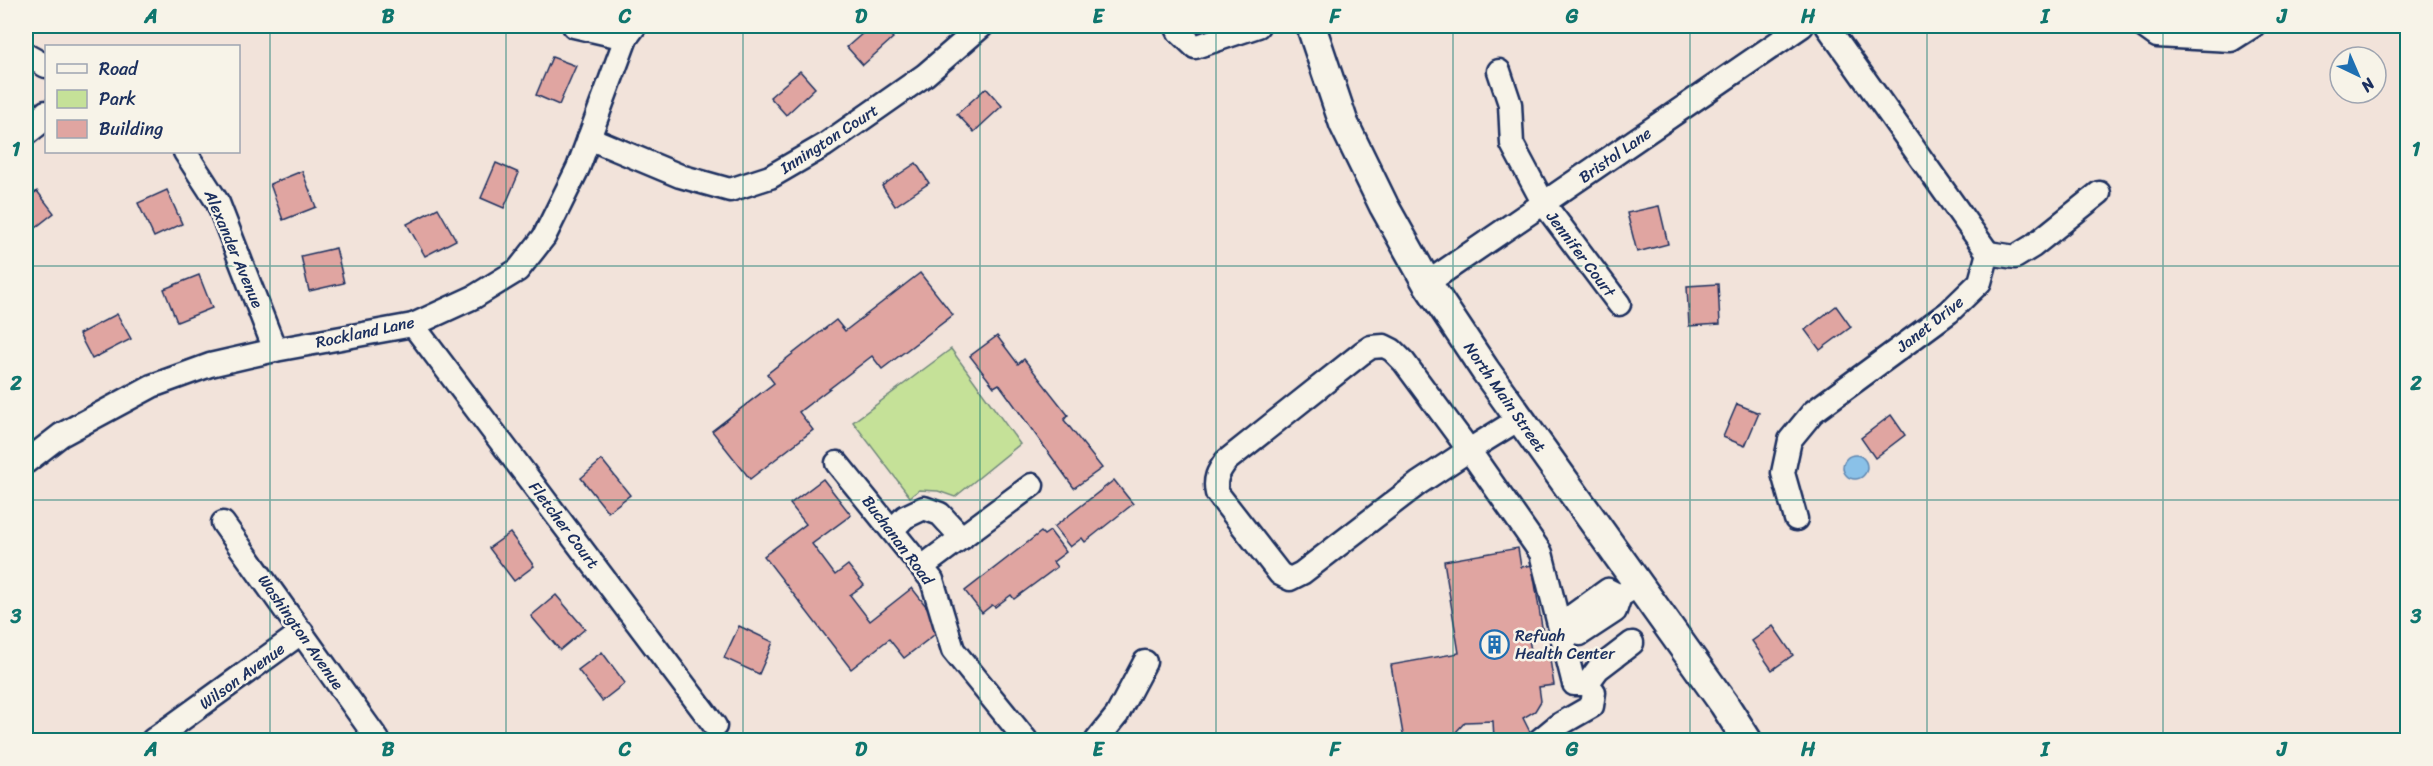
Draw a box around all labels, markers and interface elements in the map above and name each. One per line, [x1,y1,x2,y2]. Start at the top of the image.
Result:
text: A [143,0,158,34]
text: B [382,0,395,34]
text: C [618,0,632,34]
text: D [855,0,868,34]
text: E [1092,0,1105,34]
text: F [1329,0,1342,34]
text: G [1565,0,1579,34]
text: H [1800,0,1816,34]
text: I [2040,0,2051,34]
text: J [2276,0,2288,34]
legend [45,45,240,153]
north arrow [2328,45,2388,105]
text: Road [99,53,139,85]
text: N [2353,70,2383,100]
text: Park [99,83,136,115]
street label: Innington Court [773,96,884,182]
text: Building [99,113,163,145]
street label: Bristol Lane [1572,119,1658,191]
text: 1 [12,132,21,167]
text: 1 [2412,132,2421,167]
street label: Alexander Avenue [196,184,272,313]
street label: Jennifer Court [1538,204,1624,304]
street label: Janet Drive [1889,288,1970,361]
street label: Rockland Lane [313,307,417,357]
street label: North Main Street [1456,336,1554,458]
text: 2 [9,366,22,401]
text: 2 [2409,366,2422,401]
street label: Fletcher Court [521,475,607,575]
street label: Buchanan Road [854,489,943,593]
street label: Washington Avenue [250,568,352,696]
text: 3 [10,599,22,634]
text: 3 [2410,599,2422,634]
place label: Refuah Health Center [1515,621,1616,668]
building icon: Refuah Health Center [1478,628,1510,660]
street label: Wilson Avenue [193,635,291,717]
text: A [143,732,158,766]
text: B [382,732,395,766]
text: C [618,732,632,766]
text: D [855,732,868,766]
text: E [1092,732,1105,766]
text: F [1329,732,1342,766]
text: G [1565,732,1579,766]
text: H [1800,732,1816,766]
text: I [2040,732,2051,766]
text: J [2276,732,2288,766]

